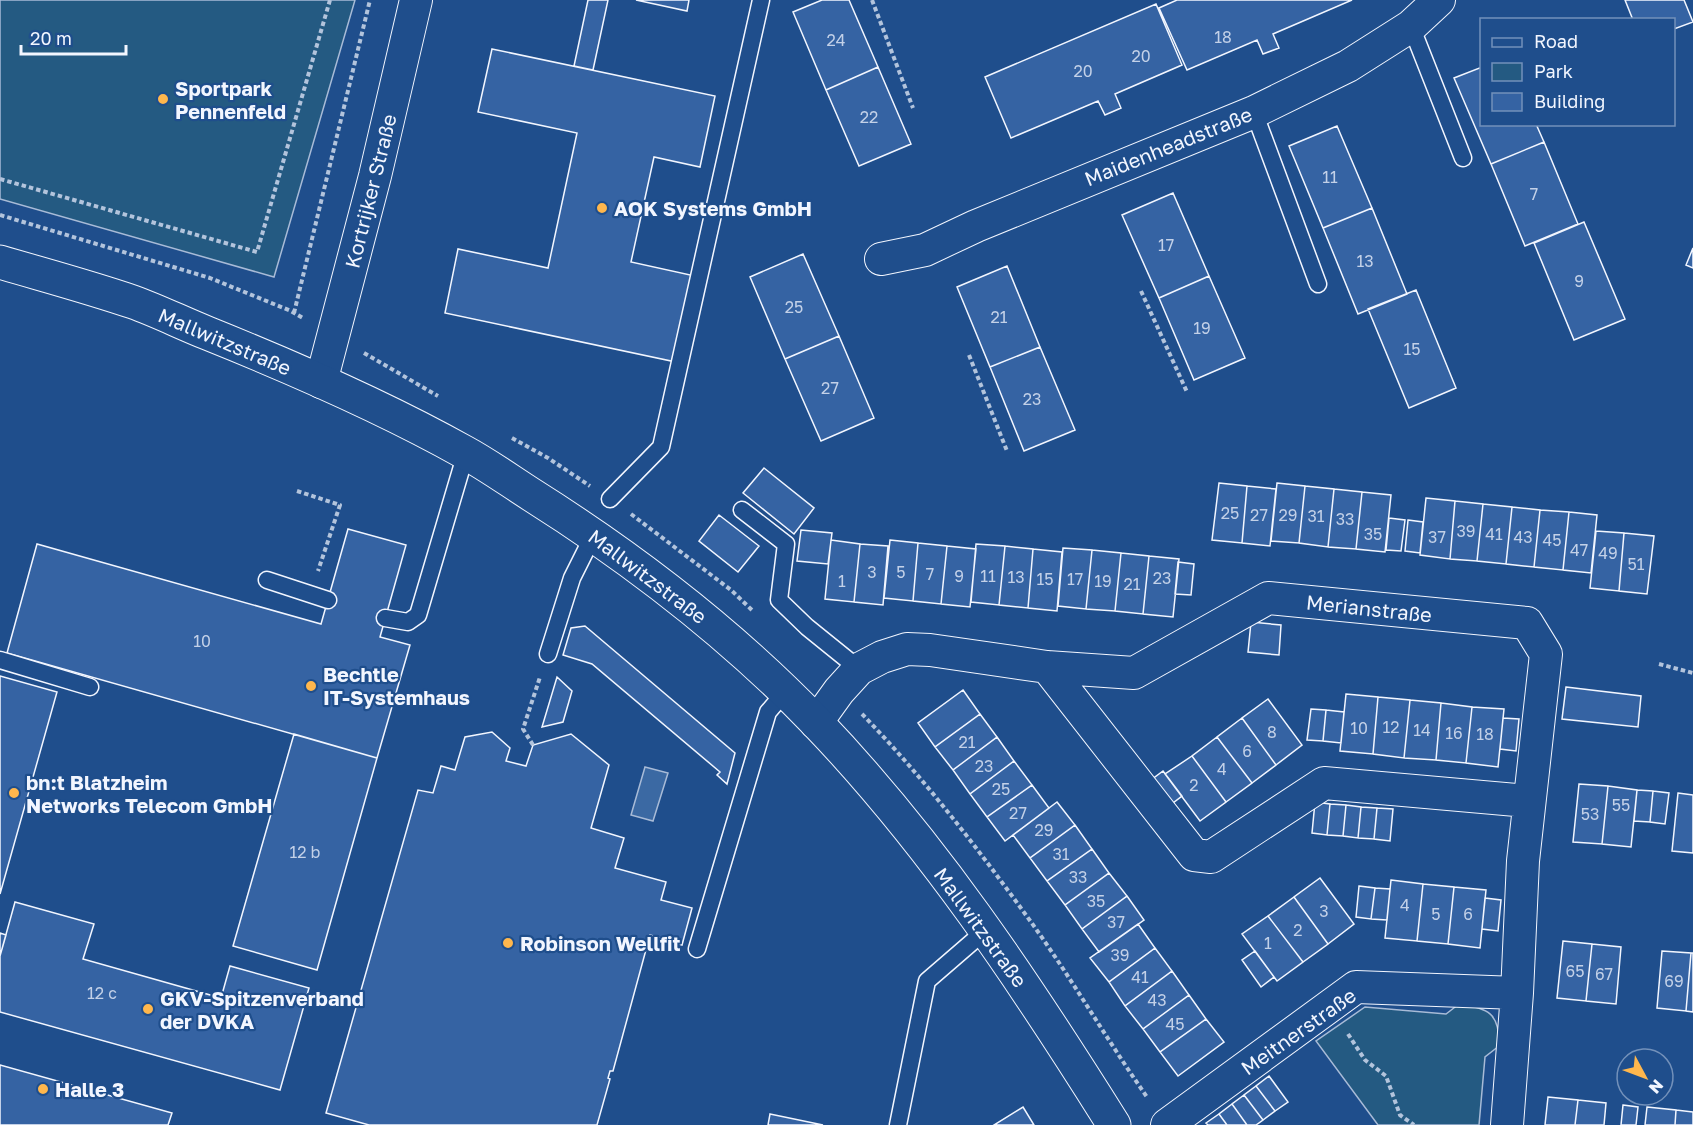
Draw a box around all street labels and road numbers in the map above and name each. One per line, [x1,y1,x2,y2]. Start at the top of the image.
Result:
street label: Maidenheadstraße [1081,101,1255,191]
street label: Kortrijker Straße [339,111,401,271]
street label: Mallwitzstraße [155,302,295,380]
street label: Mallwitzstraße [584,524,712,628]
street label: Merianstraße [1305,589,1433,627]
street label: Mallwitzstraße [930,863,1032,991]
street label: Meitnerstraße [1236,983,1360,1079]

